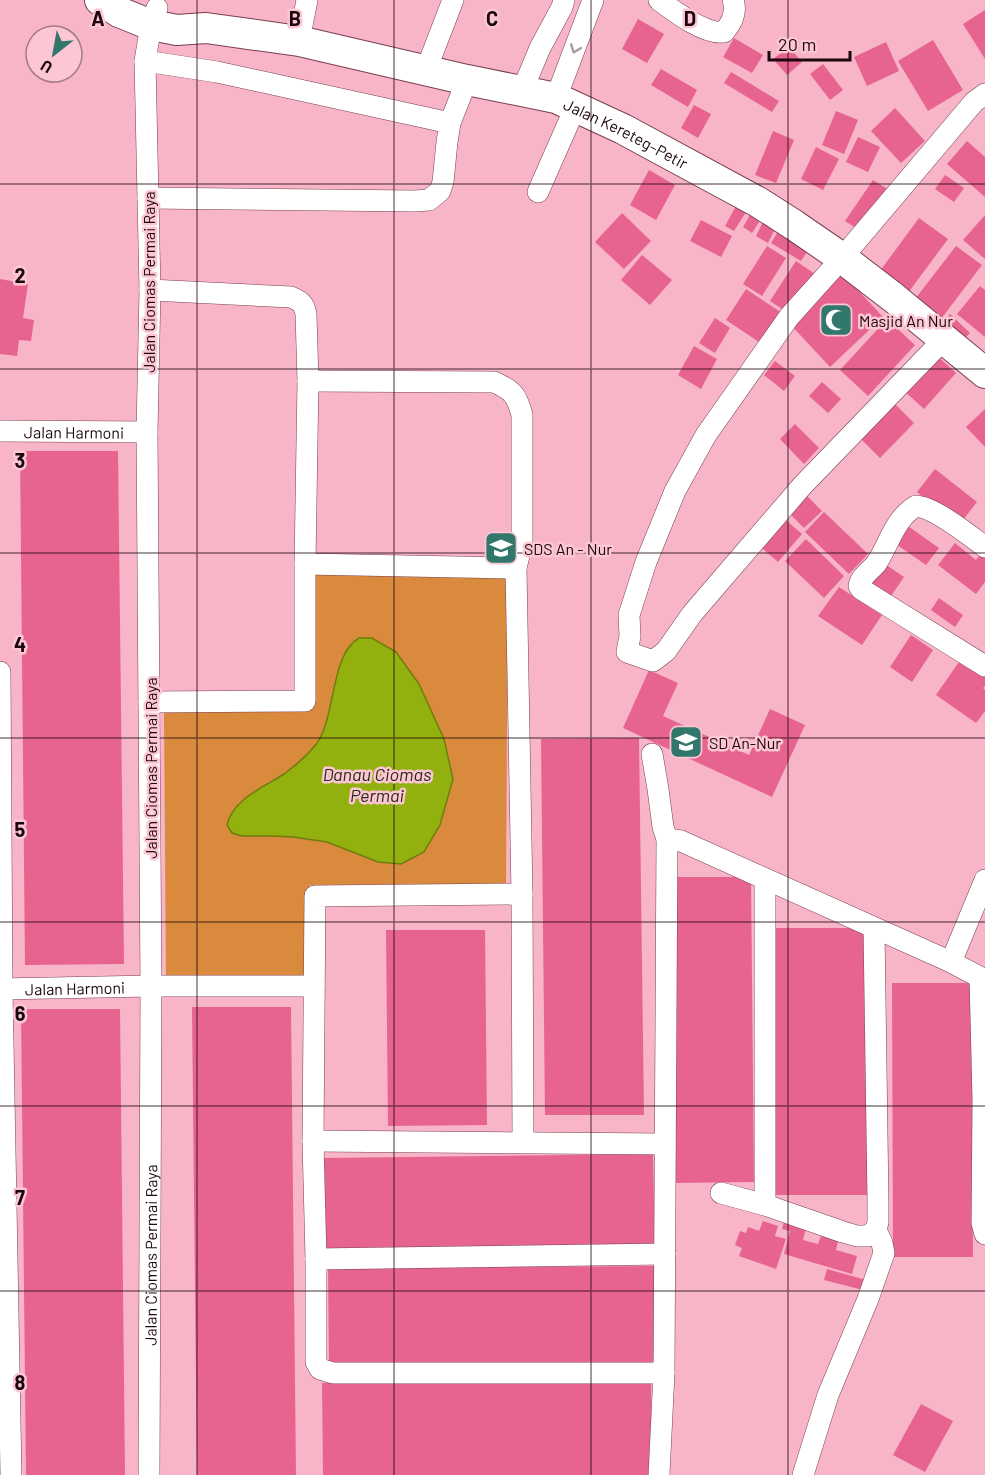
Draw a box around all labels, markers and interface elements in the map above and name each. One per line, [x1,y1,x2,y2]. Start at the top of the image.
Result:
text: A [91,6,105,30]
text: B [289,6,301,30]
text: C [486,6,498,30]
text: D [684,6,696,30]
north arrow [24,24,84,84]
scale bar [769,24,850,62]
text: 20 m [778,33,816,55]
one-way arrow [570,43,582,54]
text: U [37,57,55,78]
street label: Jalan Kereteg–Petir [561,94,692,172]
street label: Jalan Ciomas Permai Raya [139,191,158,373]
text: 2 [14,263,26,287]
mosque icon: Masjid An Nur [818,302,854,338]
place label: Masjid An Nur [859,311,953,330]
street label: Jalan Harmoni [24,422,124,441]
text: 3 [15,448,25,472]
school or university icon: SDS An - Nur [483,530,519,566]
place label: SDS An - Nur [524,539,612,558]
text: 4 [14,632,26,656]
street label: Jalan Ciomas Permai Raya [141,677,160,859]
school or university icon: SD An-Nur [668,724,704,760]
place label: SD An-Nur [709,733,781,752]
water label: Danau Ciomas Permai [323,763,431,806]
text: 5 [15,817,26,841]
street label: Jalan Harmoni [25,977,125,998]
text: 6 [15,1001,26,1025]
street label: Jalan Ciomas Permai Raya [140,1164,160,1346]
text: 7 [15,1185,25,1209]
text: 8 [15,1370,26,1394]

